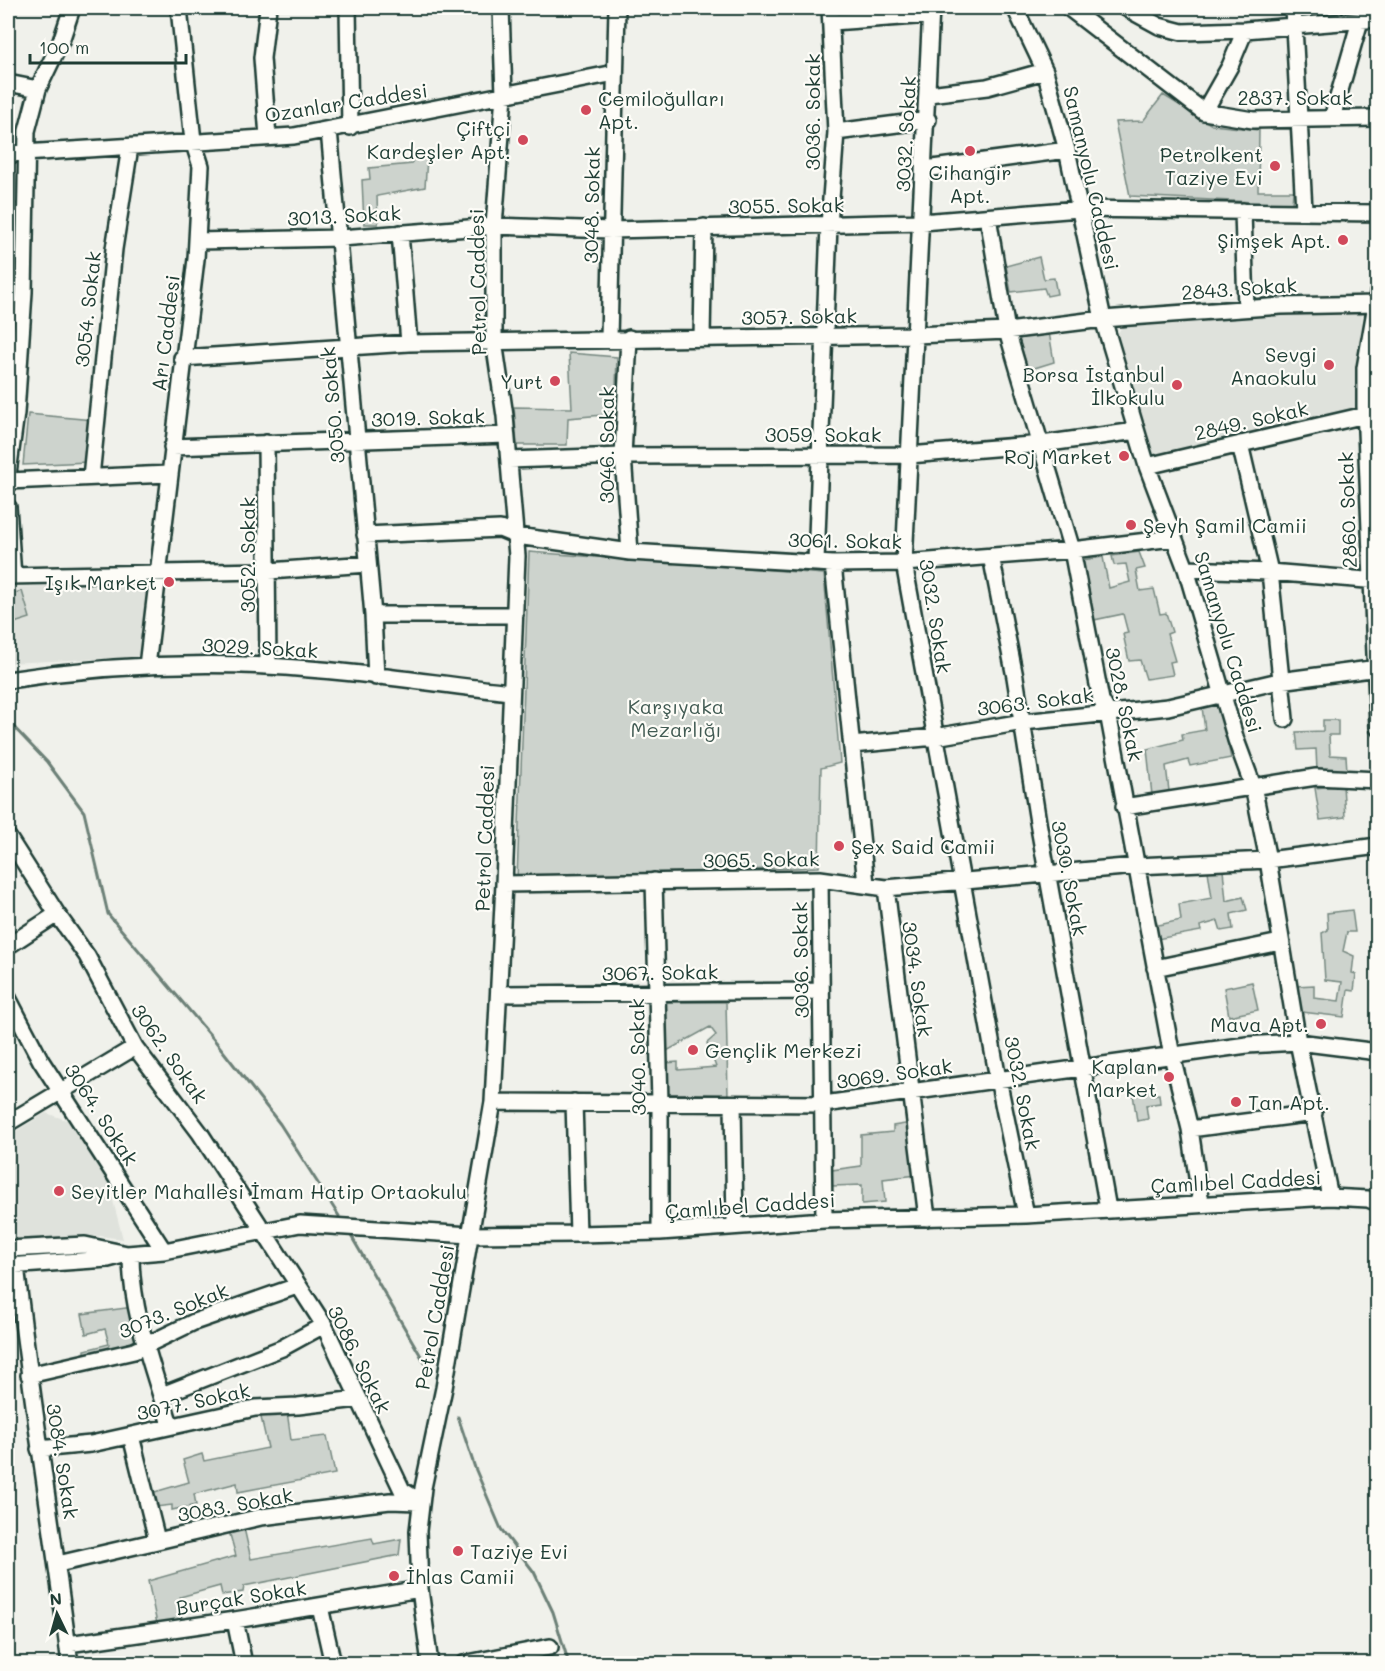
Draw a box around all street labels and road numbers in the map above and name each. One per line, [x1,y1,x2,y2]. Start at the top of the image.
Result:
street label: 3036. Sokak [799,54,825,171]
street label: 3032. Sokak [889,75,921,193]
street label: Ozanlar Caddesi [263,76,429,128]
street label: Samanyolu Caddesi [1058,83,1126,273]
street label: 2837. Sokak [1237,84,1353,110]
street label: 3048. Sokak [577,146,605,264]
street label: 3055. Sokak [728,191,844,219]
street label: 3013. Sokak [286,199,402,231]
street label: Petrol Caddesi [463,208,491,356]
street label: 3054. Sokak [68,250,106,368]
street label: 2843. Sokak [1180,271,1298,305]
street label: Arı Caddesi [145,273,185,393]
street label: 3057. Sokak [741,302,857,330]
street label: 3050. Sokak [314,345,350,465]
street label: 3046. Sokak [593,386,619,504]
street label: 2849. Sokak [1192,394,1310,446]
street label: 3019. Sokak [371,402,485,432]
street label: 3059. Sokak [765,421,881,447]
street label: 2860. Sokak [1332,451,1362,569]
street label: 3052. Sokak [234,497,260,613]
street label: 3061. Sokak [788,526,902,554]
street label: Samanyolu Caddesi [1189,548,1269,736]
street label: 3032. Sokak [914,557,958,675]
street label: 3029. Sokak [201,631,319,663]
street label: 3028. Sokak [1100,644,1150,764]
street label: 3063. Sokak [975,681,1095,721]
street label: Petrol Caddesi [468,764,500,912]
street label: 3030. Sokak [1046,818,1094,938]
street label: 3065. Sokak [702,845,820,873]
street label: 3036. Sokak [786,901,814,1019]
street label: 3034. Sokak [897,919,939,1039]
street label: 3067. Sokak [602,958,718,986]
street label: 3062. Sokak [126,998,214,1108]
street label: 3040. Sokak [623,998,651,1116]
street label: 3032. Sokak [999,1034,1047,1152]
street label: 3069. Sokak [834,1052,954,1094]
street label: 3064. Sokak [59,1058,145,1170]
street label: Çamlıbel Caddesi [1150,1164,1322,1198]
street label: Çamlıbel Caddesi [664,1186,836,1224]
street label: Petrol Caddesi [408,1242,460,1392]
street label: 3073. Sokak [114,1276,232,1344]
street label: 3086. Sokak [323,1301,397,1417]
street label: 3077. Sokak [134,1376,252,1426]
street label: 3084. Sokak [41,1401,85,1521]
street label: 3083. Sokak [175,1481,295,1527]
street label: Burçak Sokak [174,1574,308,1620]

